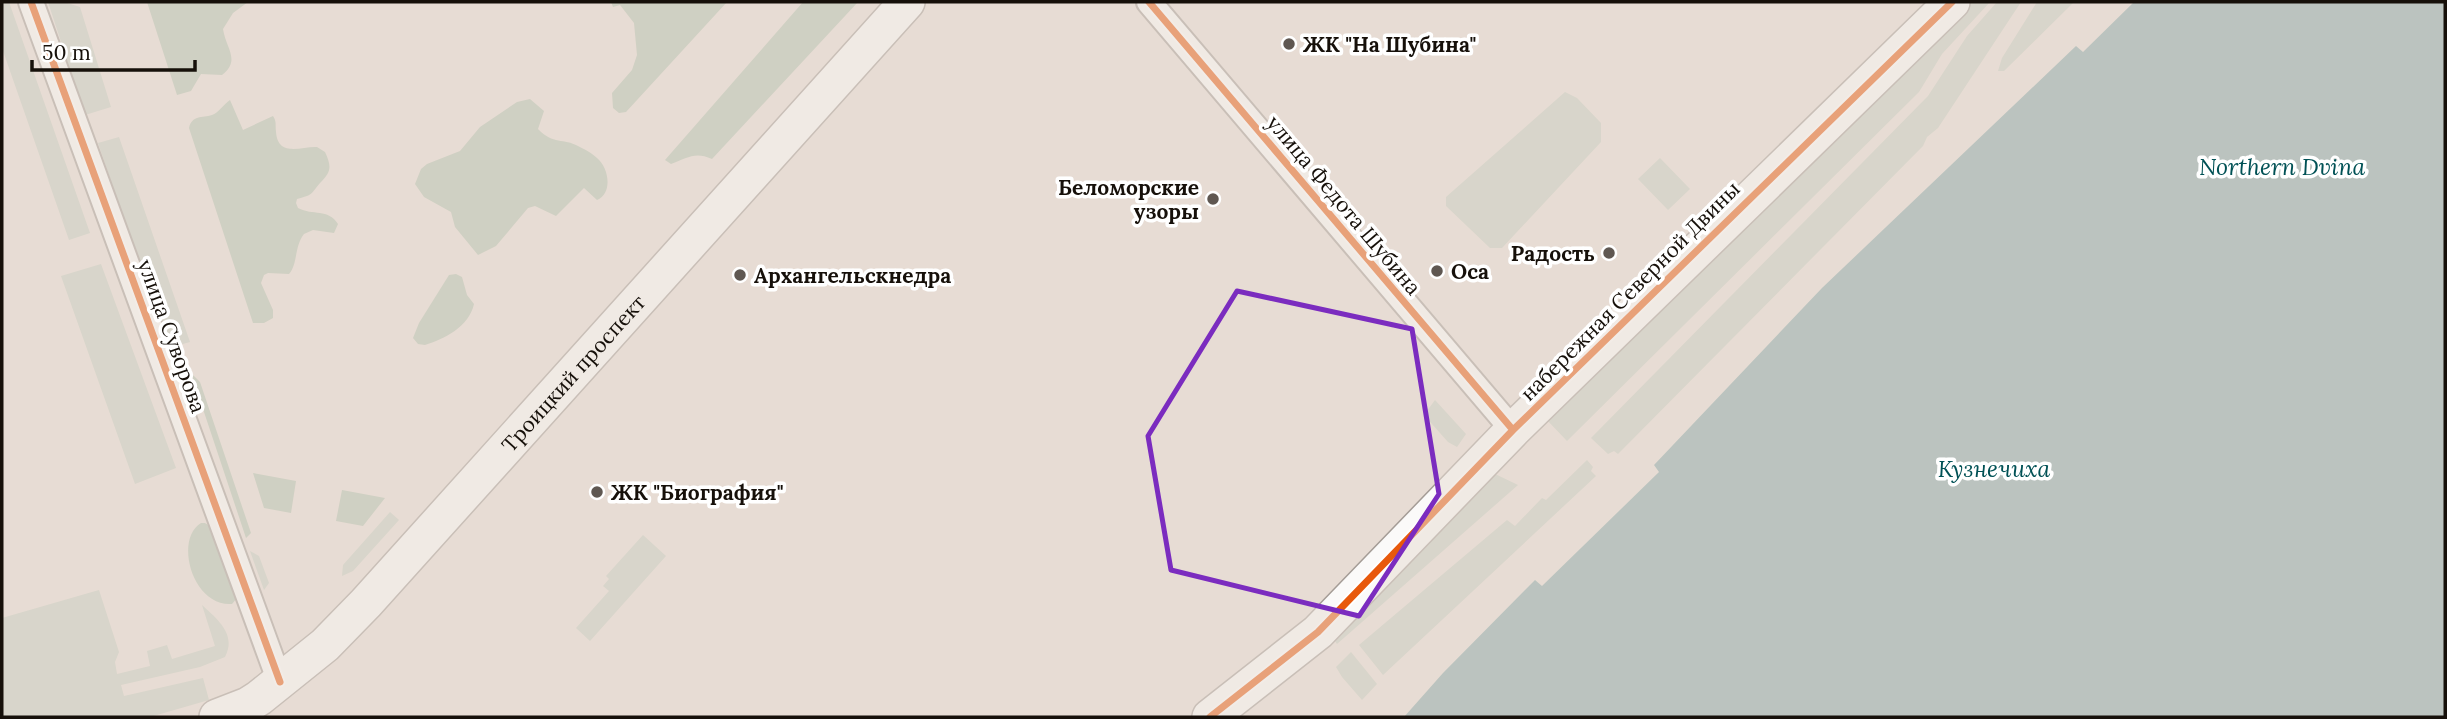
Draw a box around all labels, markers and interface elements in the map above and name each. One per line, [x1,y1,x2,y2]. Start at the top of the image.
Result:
scale bar [32,28,194,72]
place label: ЖК "На Шубина" [1303,31,1476,58]
marker: ЖК "На Шубина" [1281,36,1297,52]
text: 50 m [42,39,91,66]
street label: улица Федота Шубина [1261,110,1427,300]
water label: Northern Dvina [2199,152,2365,181]
place label: Беломорские узоры [1058,174,1199,225]
street label: набережная Северной Двины [1514,175,1746,407]
marker: Беломорские узоры [1205,191,1221,207]
place label: Радость [1511,240,1595,267]
marker: Радость [1601,245,1617,261]
street label: улица Суворова [132,255,212,417]
place label: Оса [1451,258,1489,285]
place label: Архангельскнедра [754,262,951,289]
marker: Оса [1429,263,1445,279]
marker: Архангельскнедра [732,267,748,283]
street label: Троицкий проспект [495,289,651,457]
water label: Кузнечиха [1938,454,2051,483]
place label: ЖК "Биография" [611,479,784,506]
marker: ЖК "Биография" [589,484,605,500]

